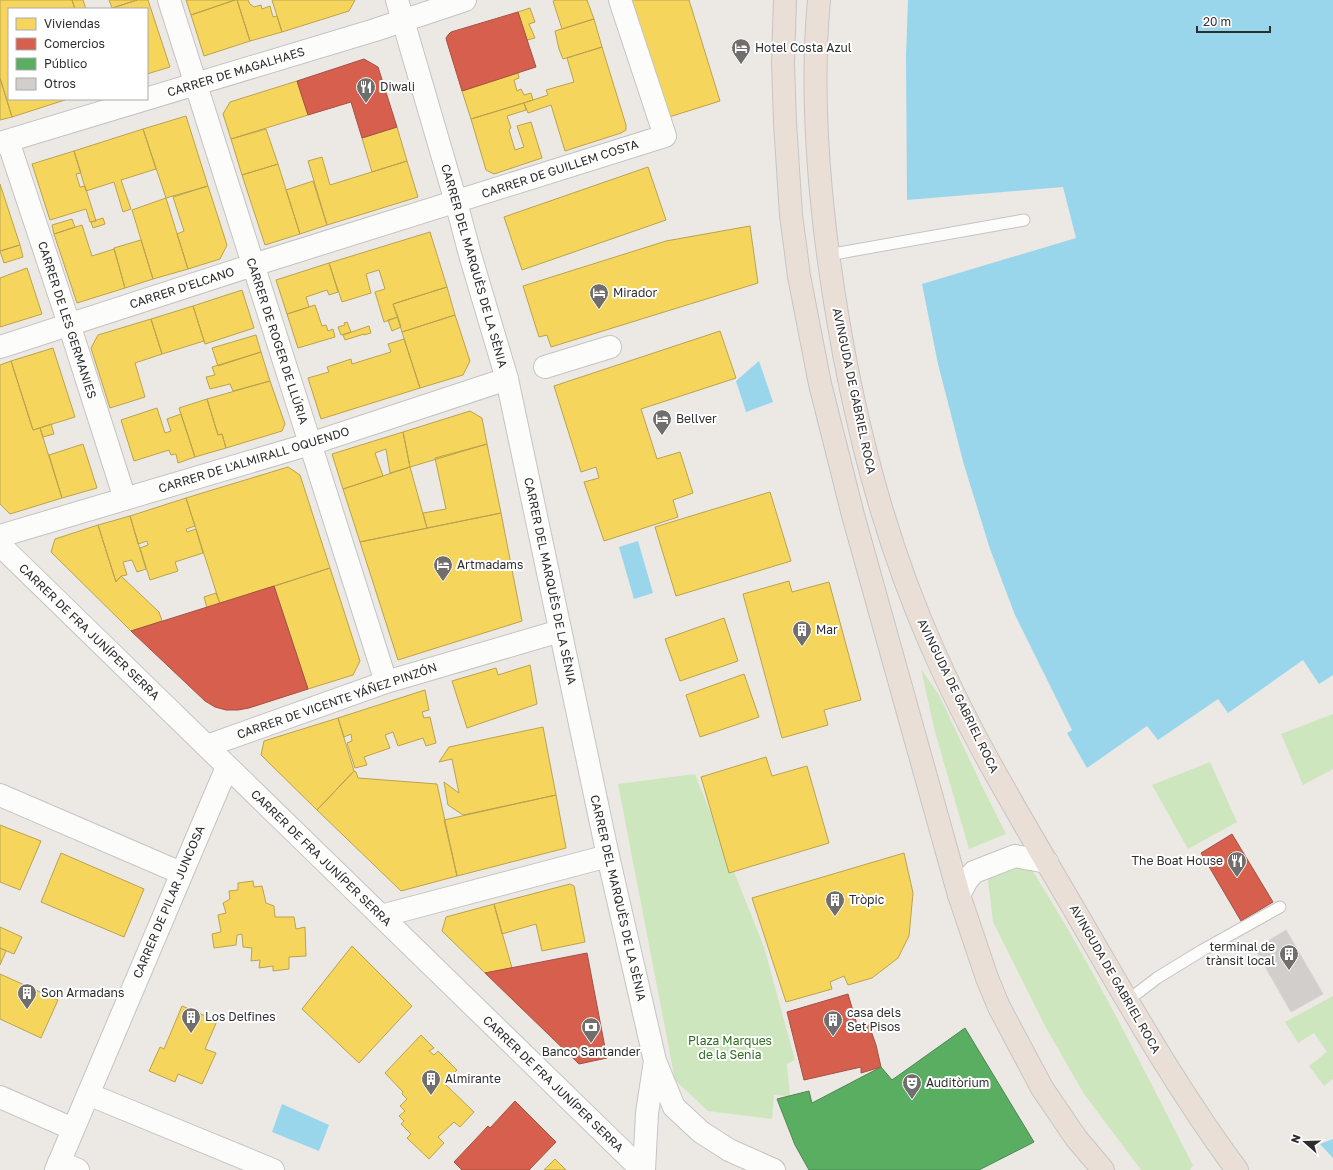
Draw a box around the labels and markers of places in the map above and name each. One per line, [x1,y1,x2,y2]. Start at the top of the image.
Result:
hotel icon: Hotel Costa Azul [730,37,752,65]
place label: Hotel Costa Azul [755,40,852,55]
restaurant icon: Diwali [355,76,377,104]
place label: Diwali [380,79,415,94]
hotel icon: Mirador [588,282,610,310]
place label: Mirador [613,285,657,300]
hotel icon: Bellver [651,408,673,436]
place label: Bellver [676,411,717,426]
hotel icon: Artmadams [432,554,454,582]
place label: Artmadams [457,557,523,572]
building icon: Mar [791,619,813,647]
place label: Mar [816,622,838,637]
restaurant icon: The Boat House [1226,850,1248,878]
place label: The Boat House [1132,853,1223,868]
building icon: Tròpic [824,889,846,917]
place label: Tròpic [849,892,885,907]
place label: terminal de trànsit local [1206,939,1275,968]
building icon: terminal de trànsit local [1278,943,1300,971]
building icon: Son Armadans [16,982,38,1010]
place label: Son Armadans [41,985,124,1000]
place label: casa dels Set Pisos [847,1005,901,1034]
building icon: Los Delfines [180,1006,202,1034]
place label: Los Delfines [205,1009,276,1024]
building icon: casa dels Set Pisos [822,1009,844,1037]
bank icon: Banco Santander [580,1016,602,1044]
place label: Banco Santander [542,1044,641,1059]
building icon: Almirante [420,1068,442,1096]
place label: Almirante [445,1071,501,1086]
theatre icon: Auditòrium [901,1072,923,1100]
place label: Auditòrium [926,1075,989,1090]

